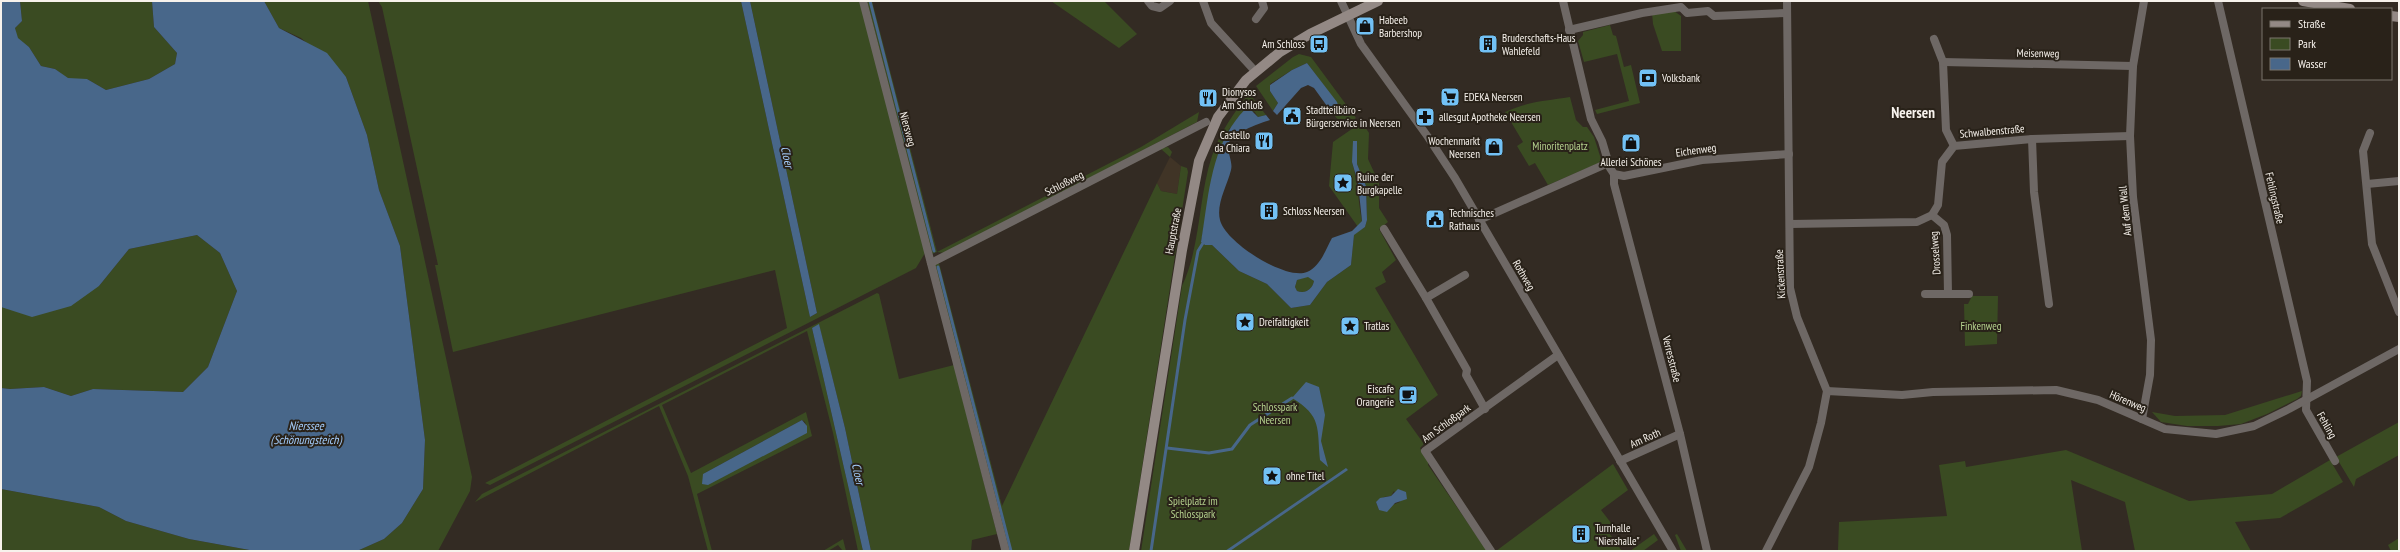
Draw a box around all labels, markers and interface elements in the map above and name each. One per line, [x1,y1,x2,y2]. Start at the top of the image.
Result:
legend [2262,8,2392,80]
place label: Habeeb Barbershop [1379,13,1422,40]
shop icon: Habeeb Barbershop [1354,15,1376,37]
text: Straße [2298,16,2325,31]
place label: Bruderschafts-Haus Wahlefeld [1502,31,1576,58]
bus stop icon: Am Schloss [1308,33,1330,55]
building icon: Bruderschafts-Haus Wahlefeld [1477,33,1499,55]
text: Park [2298,36,2316,51]
place label: Am Schloss [1262,37,1305,51]
street label: Meisenweg [2017,46,2060,60]
text: Wasser [2298,56,2328,71]
bank icon: Volksbank [1637,67,1659,89]
place label: Volksbank [1661,71,1701,85]
place label: Dionysos Am Schloß [1222,85,1263,112]
supermarket icon: EDEKA Neersen [1439,86,1461,108]
restaurant icon: Dionysos Am Schloß [1197,87,1219,109]
place label: EDEKA Neersen [1464,90,1523,104]
place label: Stadtteilbüro - Bürgerservice in Neersen [1306,103,1401,130]
district label: Neersen [1891,103,1935,122]
public building icon: Stadtteilbüro - Bürgerservice in Neersen [1281,105,1303,127]
pharmacy icon: allesgut Apotheke Neersen [1414,106,1436,128]
street label: Niersweg [897,110,919,148]
place label: allesgut Apotheke Neersen [1439,110,1541,124]
street label: Schwalbenstraße [1959,121,2026,141]
place label: Castello da Chiara [1214,128,1250,155]
restaurant icon: Castello da Chiara [1253,130,1275,152]
shop icon: Allerlei Schönes [1620,132,1642,154]
place label: Wochenmarkt Neersen [1428,134,1480,161]
shop icon: Wochenmarkt Neersen [1483,136,1505,158]
park label: Minoritenplatz [1532,139,1588,153]
street label: Eichenweg [1675,140,1717,160]
water label: Cloer [778,145,797,171]
place label: Allerlei Schönes [1600,155,1662,169]
street label: Schloßweg [1042,167,1086,199]
place label: Ruine der Burgkapelle [1357,170,1403,197]
street label: Fehlingstraße [2262,171,2288,226]
place icon: Ruine der Burgkapelle [1332,172,1354,194]
street label: Auf dem Wall [2115,185,2135,237]
building icon: Schloss Neersen [1258,200,1280,222]
place label: Schloss Neersen [1283,204,1345,218]
street label: Hauptstraße [1162,206,1184,255]
place label: Technisches Rathaus [1449,206,1494,233]
public building icon: Technisches Rathaus [1424,208,1446,230]
street label: Drosselweg [1926,230,1944,275]
street label: Kickenstraße [1772,249,1788,299]
street label: Rothweg [1510,257,1538,293]
place icon: Dreifaltigkeit [1234,311,1256,333]
place label: Dreifaltigkeit [1259,315,1309,329]
place icon: Tratlas [1339,315,1361,337]
place label: Tratlas [1364,319,1389,333]
park label: Finkenweg [1961,319,2002,333]
street label: Verresstraße [1659,333,1685,384]
place label: Eiscafe Orangerie [1356,382,1394,409]
cafe icon: Eiscafe Orangerie [1397,384,1419,406]
street label: Hörenweg [2107,387,2149,415]
park label: Schlosspark Neersen [1253,400,1298,427]
street label: Am Schloßpark [1419,400,1474,446]
street label: Fehling [2314,409,2340,441]
water label: Nierssee (Schönungsteich) [271,418,343,447]
street label: Am Roth [1627,425,1663,451]
water label: Cloer [849,462,869,488]
place icon: ohne Titel [1261,465,1283,487]
place label: ohne Titel [1286,469,1325,483]
park label: Spielplatz im Schlosspark [1168,494,1218,521]
place label: Turnhalle "Niershalle" [1595,521,1640,548]
building icon: Turnhalle "Niershalle" [1570,523,1592,545]

